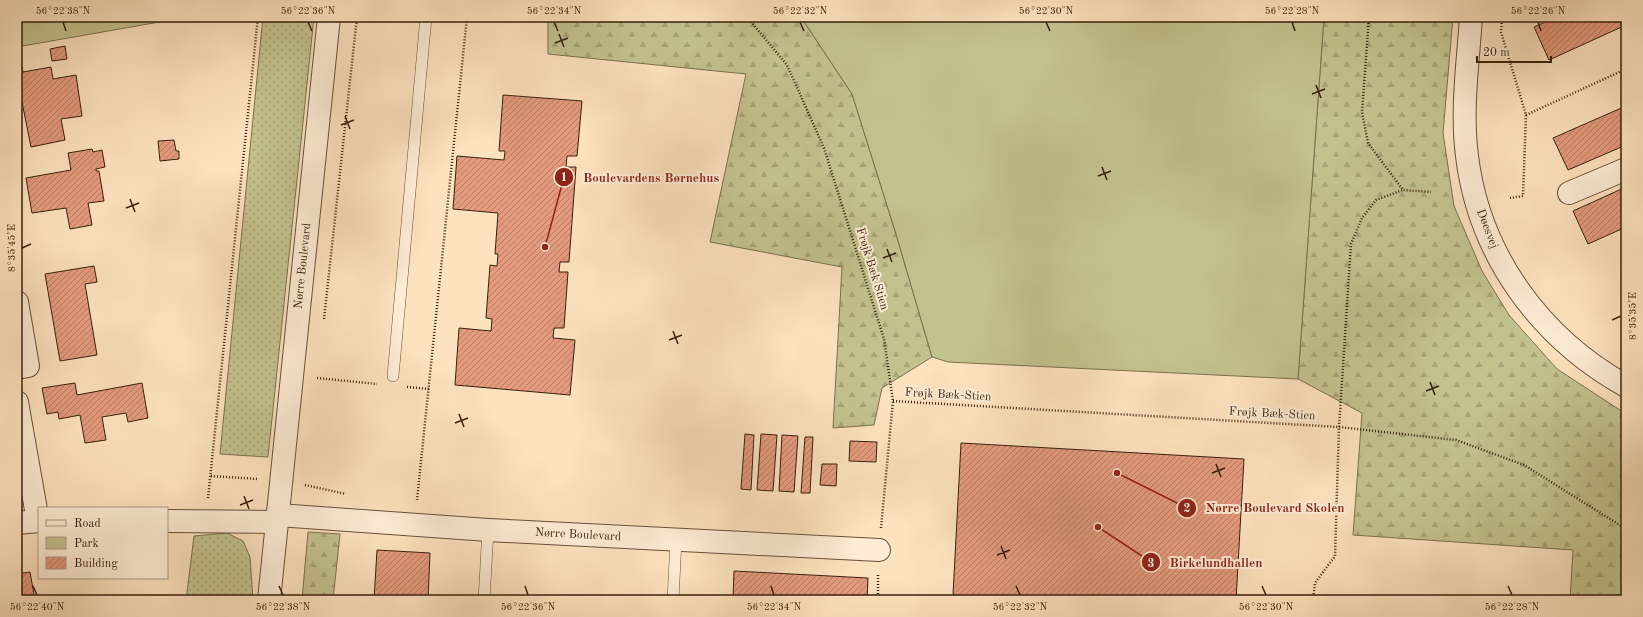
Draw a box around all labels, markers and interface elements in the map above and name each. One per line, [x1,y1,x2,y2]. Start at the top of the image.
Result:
text: 56°22'38"N [36,6,91,16]
text: 56°22'36"N [281,6,336,16]
text: 56°22'34"N [527,6,582,16]
text: 56°22'32"N [773,6,828,16]
text: 56°22'30"N [1019,6,1074,16]
text: 56°22'28"N [1265,6,1320,16]
text: 56°22'26"N [1511,6,1566,16]
scale bar [1477,38,1551,64]
text: 20 m [1483,47,1510,59]
callout: Boulevardens Børnehus [554,165,727,190]
text: 1 [561,172,567,184]
text: Boulevardens Børnehus [583,172,719,185]
street label: Døesvej [1474,208,1500,250]
street label: Nørre Boulevard [293,222,313,310]
text: 8°35'45"E [7,224,17,272]
street label: Frøjk Bæk Stien [854,226,890,312]
text: 8°35'35"E [1628,292,1638,340]
street label: Frøjk Bæk-Stien [904,387,992,403]
street label: Frøjk Bæk-Stien [1228,406,1316,422]
callout: Nørre Boulevard Skolen [1177,495,1352,520]
text: Nørre Boulevard Skolen [1205,502,1345,515]
text: 2 [1184,503,1191,515]
legend [38,507,168,579]
text: Road [74,518,101,530]
street label: Nørre Boulevard [535,527,621,543]
text: Park [74,538,99,550]
callout: Birkelundhallen [1141,550,1270,575]
text: Birkelundhallen [1170,557,1262,570]
text: Building [74,558,118,570]
text: 3 [1148,558,1155,570]
text: 56°22'40"N [10,602,65,612]
text: 56°22'38"N [256,602,311,612]
text: 56°22'36"N [501,602,556,612]
text: 56°22'34"N [747,602,802,612]
text: 56°22'32"N [993,602,1048,612]
text: 56°22'30"N [1239,602,1294,612]
text: 56°22'28"N [1485,602,1540,612]

